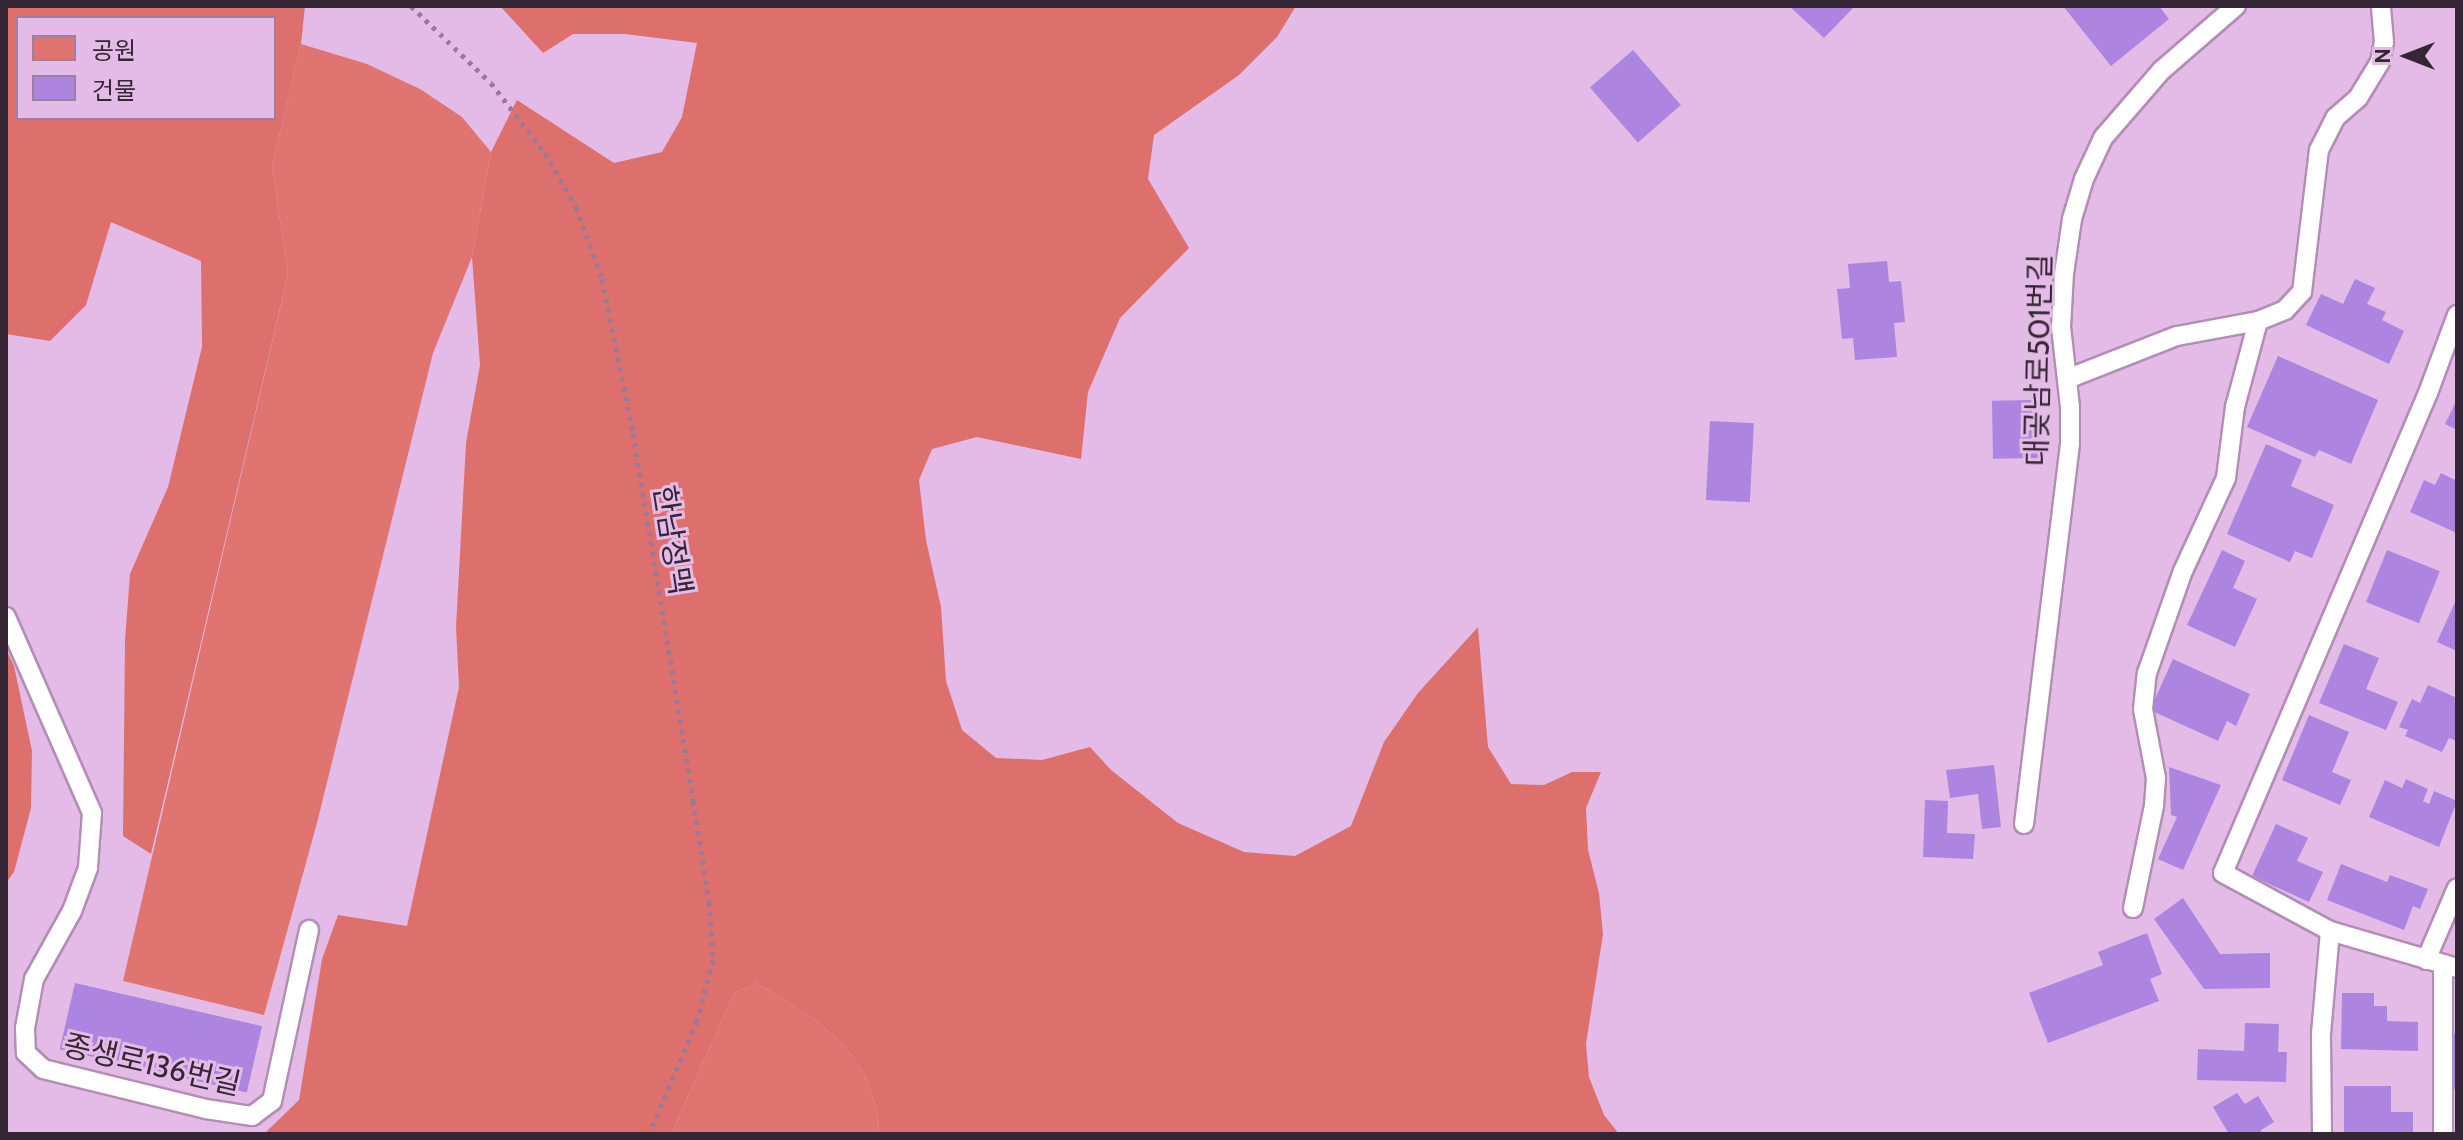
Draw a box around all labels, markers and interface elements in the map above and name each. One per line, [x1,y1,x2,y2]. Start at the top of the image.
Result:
legend [16,16,276,120]
north arrow [2367,16,2447,96]
text: 공원 [92,36,136,65]
text: N [2369,48,2396,64]
text: 건물 [92,76,136,105]
street label: 대곶남로501번길 [2019,253,2059,467]
street label: 한남정맥 [646,483,698,597]
street label: 종생로136번길 [60,1027,244,1103]

